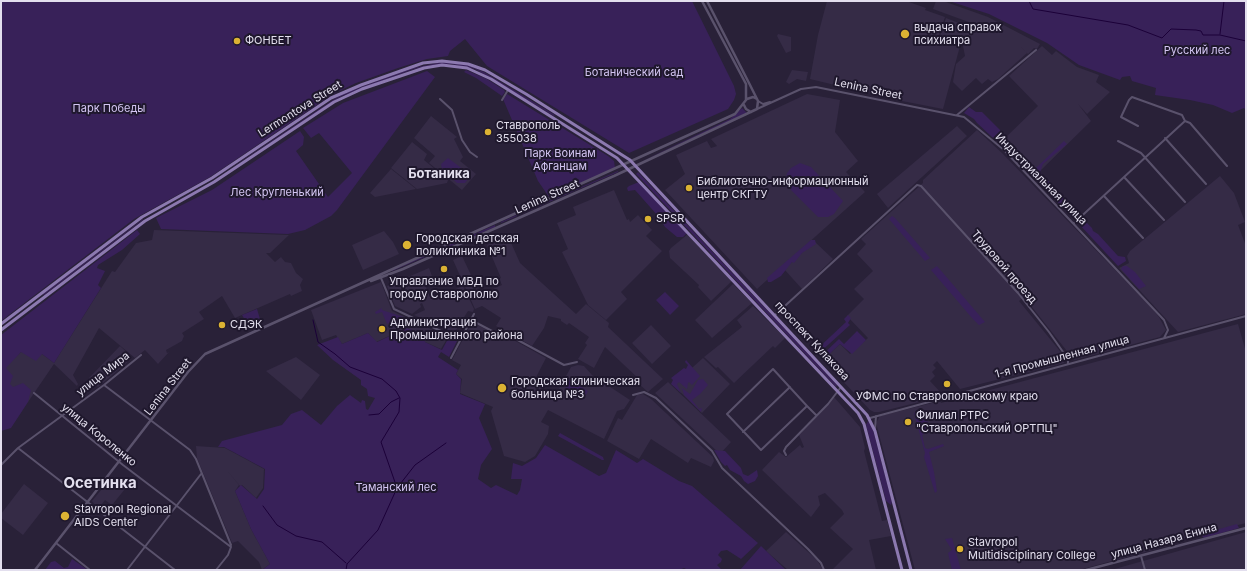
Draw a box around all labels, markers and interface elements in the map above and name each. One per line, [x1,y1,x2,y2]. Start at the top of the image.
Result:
place label: выдача справок психиатра [914,21,1002,47]
marker: выдача справок психиатра [899,28,911,40]
place label: ФОНБЕТ [245,34,292,48]
marker: ФОНБЕТ [232,36,242,46]
park label: Русский лес [1164,44,1230,58]
park label: Ботанический сад [585,66,683,80]
street label: Lenina Street [833,75,903,103]
street label: Lermontova Street [256,78,344,140]
park label: Парк Победы [73,102,145,116]
place label: Ставрополь 355038 [496,119,560,145]
marker: Ставрополь 355038 [483,127,493,137]
street label: Индустриальная улица [992,130,1090,228]
park label: Парк Воинам Афганцам [524,147,596,173]
district label: Ботаника [408,166,470,182]
place label: Библиотечно-информационный центр СКГТУ [697,175,868,201]
street label: Lenina Street [513,177,581,217]
marker: Библиотечно-информационный центр СКГТУ [684,183,694,193]
park label: Лес Кругленький [230,186,324,200]
place label: SPSR [656,212,684,226]
marker: SPSR [643,214,653,224]
street label: Трудовой проезд [968,228,1040,306]
place label: Городская детская поликлиника №1 [416,232,519,258]
marker: Городская детская поликлиника №1 [401,239,413,251]
marker: Управление МВД по городу Ставрополю [439,264,449,274]
place label: Управление МВД по городу Ставрополю [389,275,499,301]
street label: проспект Кулакова [772,299,852,383]
place label: Администрация Промышленного района [390,316,523,342]
place label: СДЭК [230,318,262,332]
marker: СДЭК [217,320,227,330]
marker: Администрация Промышленного района [377,324,387,334]
street label: 1-я Промышленная улица [994,333,1130,381]
street label: улица Мира [74,349,132,399]
street label: Lenina Street [142,356,194,418]
place label: Городская клиническая больница №3 [511,375,640,401]
marker: УФМС по Ставропольскому краю [942,379,952,389]
marker: Городская клиническая больница №3 [496,382,508,394]
place label: УФМС по Ставропольскому краю [856,390,1038,404]
street label: улица Короленко [59,401,139,469]
place label: Филиал РТРС "Ставропольский ОРТПЦ" [916,409,1058,435]
marker: Филиал РТРС "Ставропольский ОРТПЦ" [903,417,913,427]
district label: Осетинка [63,474,137,492]
park label: Таманский лес [356,481,436,495]
place label: Stavropol Regional AIDS Center [74,503,171,529]
marker: Stavropol Regional AIDS Center [59,510,71,522]
street label: улица Назара Енина [1110,521,1218,561]
place label: Stavropol Multidisciplinary College [968,536,1096,562]
marker: Stavropol Multidisciplinary College [955,544,965,554]

